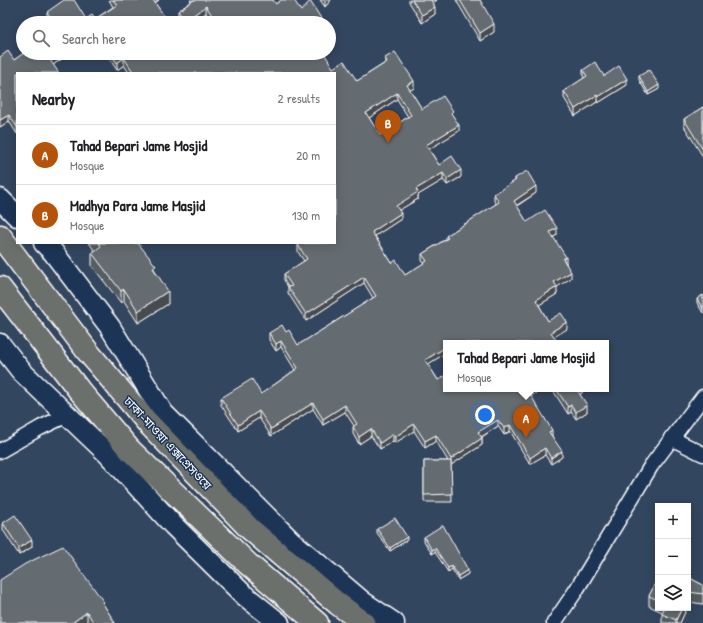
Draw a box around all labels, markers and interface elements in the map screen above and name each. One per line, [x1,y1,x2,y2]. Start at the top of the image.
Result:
search box [16,16,336,60]
icon: search [30,27,52,49]
text: Search here [62,28,126,49]
text: Nearby [32,87,75,110]
text: 2 results [278,89,320,107]
pin: B [375,110,401,143]
text: Tahad Bepari Jame Mosjid [70,135,207,156]
text: A [42,146,48,164]
text: 20 m [296,146,320,164]
text: Mosque [70,156,104,174]
text: Madhya Para Jame Masjid [70,195,205,216]
text: B [42,206,48,224]
text: 130 m [292,206,320,224]
text: Mosque [70,216,104,234]
popup [443,340,609,392]
text: Tahad Bepari Jame Mosjid [457,347,595,368]
text: Mosque [457,368,492,386]
street label: ঢাকা-মাওয়া এক্সপ্রেসওয়ে [120,392,216,494]
your location [475,405,495,425]
pin: A [513,405,539,438]
map controls [655,503,691,611]
button: + [655,503,691,539]
button: − [655,539,691,575]
button: layers [655,575,691,611]

